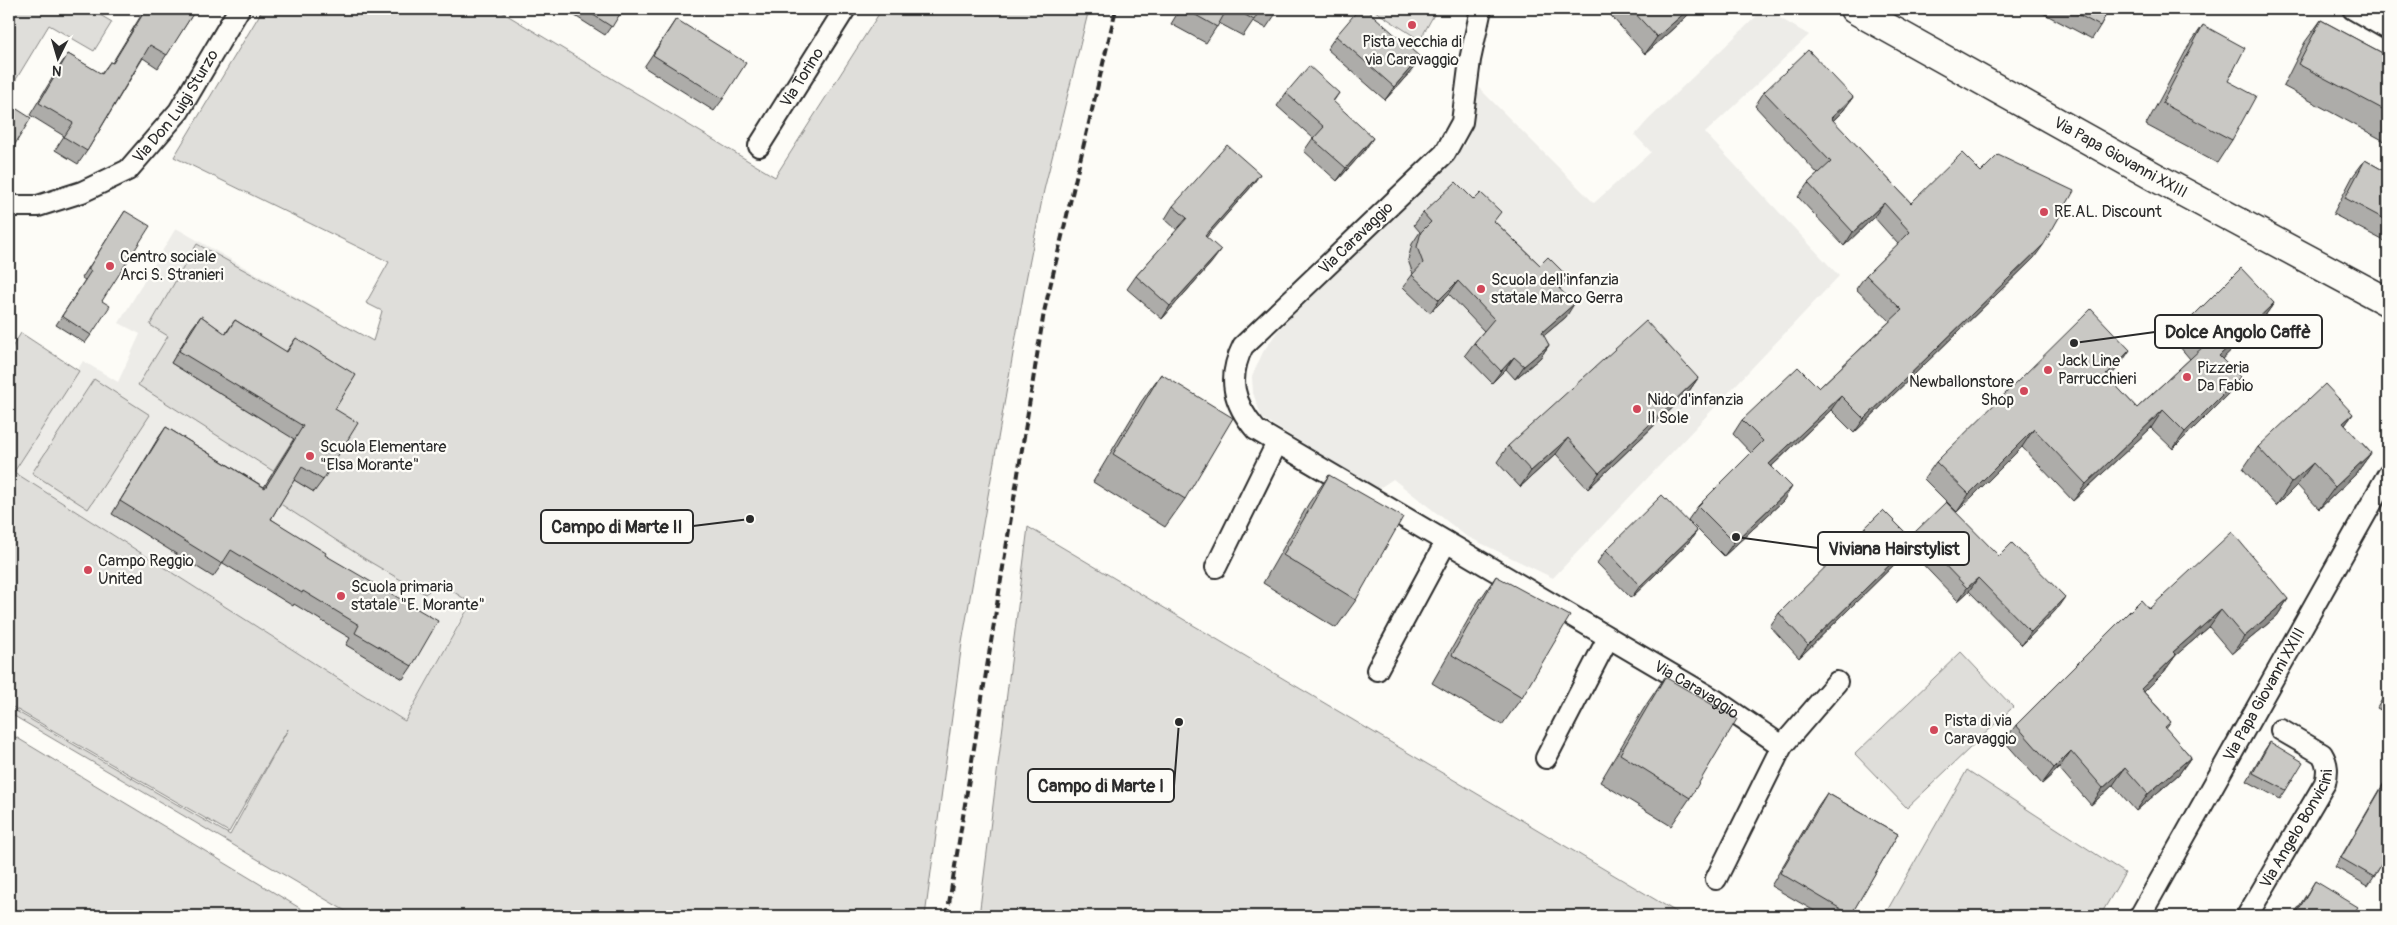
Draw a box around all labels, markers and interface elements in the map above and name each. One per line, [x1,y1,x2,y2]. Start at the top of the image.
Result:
marker: Pista vecchia di via Caravaggio [1406,19,1418,31]
north arrow [32,32,82,82]
place label: Pista vecchia di via Caravaggio [1362,32,1462,70]
street label: Via Torino [776,44,828,111]
street label: Via Don Luigi Sturzo [128,46,223,167]
text: N [51,62,62,79]
street label: Via Papa Giovanni XXIII [2050,112,2191,202]
street label: Via Caravaggio [1315,197,1398,279]
place label: RE.AL. Discount [2054,202,2162,222]
marker: RE.AL. Discount [2038,206,2050,218]
place label: Centro sociale Arci S. Stranieri [120,247,224,285]
marker: Centro sociale Arci S. Stranieri [104,260,116,272]
place label: Scuola dell'infanzia statale Marco Gerra [1491,270,1623,308]
marker: Scuola dell'infanzia statale Marco Gerra [1475,283,1487,295]
callout: Dolce Angolo Caffè [2155,315,2322,348]
text: Dolce Angolo Caffè [2165,321,2312,344]
place label: Jack Line Parrucchieri [2058,351,2136,389]
place label: Pizzeria Da Fabio [2197,358,2254,396]
marker: Jack Line Parrucchieri [2042,364,2054,376]
marker: Pizzeria Da Fabio [2181,371,2193,383]
place label: Newballonstore Shop [1909,372,2014,410]
marker: Newballonstore Shop [2018,385,2030,397]
place label: Nido d'infanzia Il Sole [1647,390,1744,428]
marker: Nido d'infanzia Il Sole [1631,403,1643,415]
place label: Scuola Elementare "Elsa Morante" [320,437,447,475]
marker: Scuola Elementare "Elsa Morante" [304,450,316,462]
callout: Campo di Marte II [541,510,693,543]
text: Campo di Marte II [551,516,683,539]
callout: Viviana Hairstylist [1818,532,1969,565]
text: Viviana Hairstylist [1828,538,1960,561]
place label: Campo Reggio United [98,551,194,589]
marker: Campo Reggio United [82,564,94,576]
place label: Scuola primaria statale "E. Morante" [351,577,485,615]
marker: Scuola primaria statale "E. Morante" [335,590,347,602]
street label: Via Papa Giovanni XXIII [2219,624,2310,765]
street label: Via Caravaggio [1650,656,1743,724]
place label: Pista di via Caravaggio [1944,711,2017,749]
marker: Pista di via Caravaggio [1928,724,1940,736]
callout: Campo di Marte I [1028,769,1174,802]
street label: Via Angelo Bonvicini [2256,769,2337,892]
text: Campo di Marte I [1038,775,1164,798]

